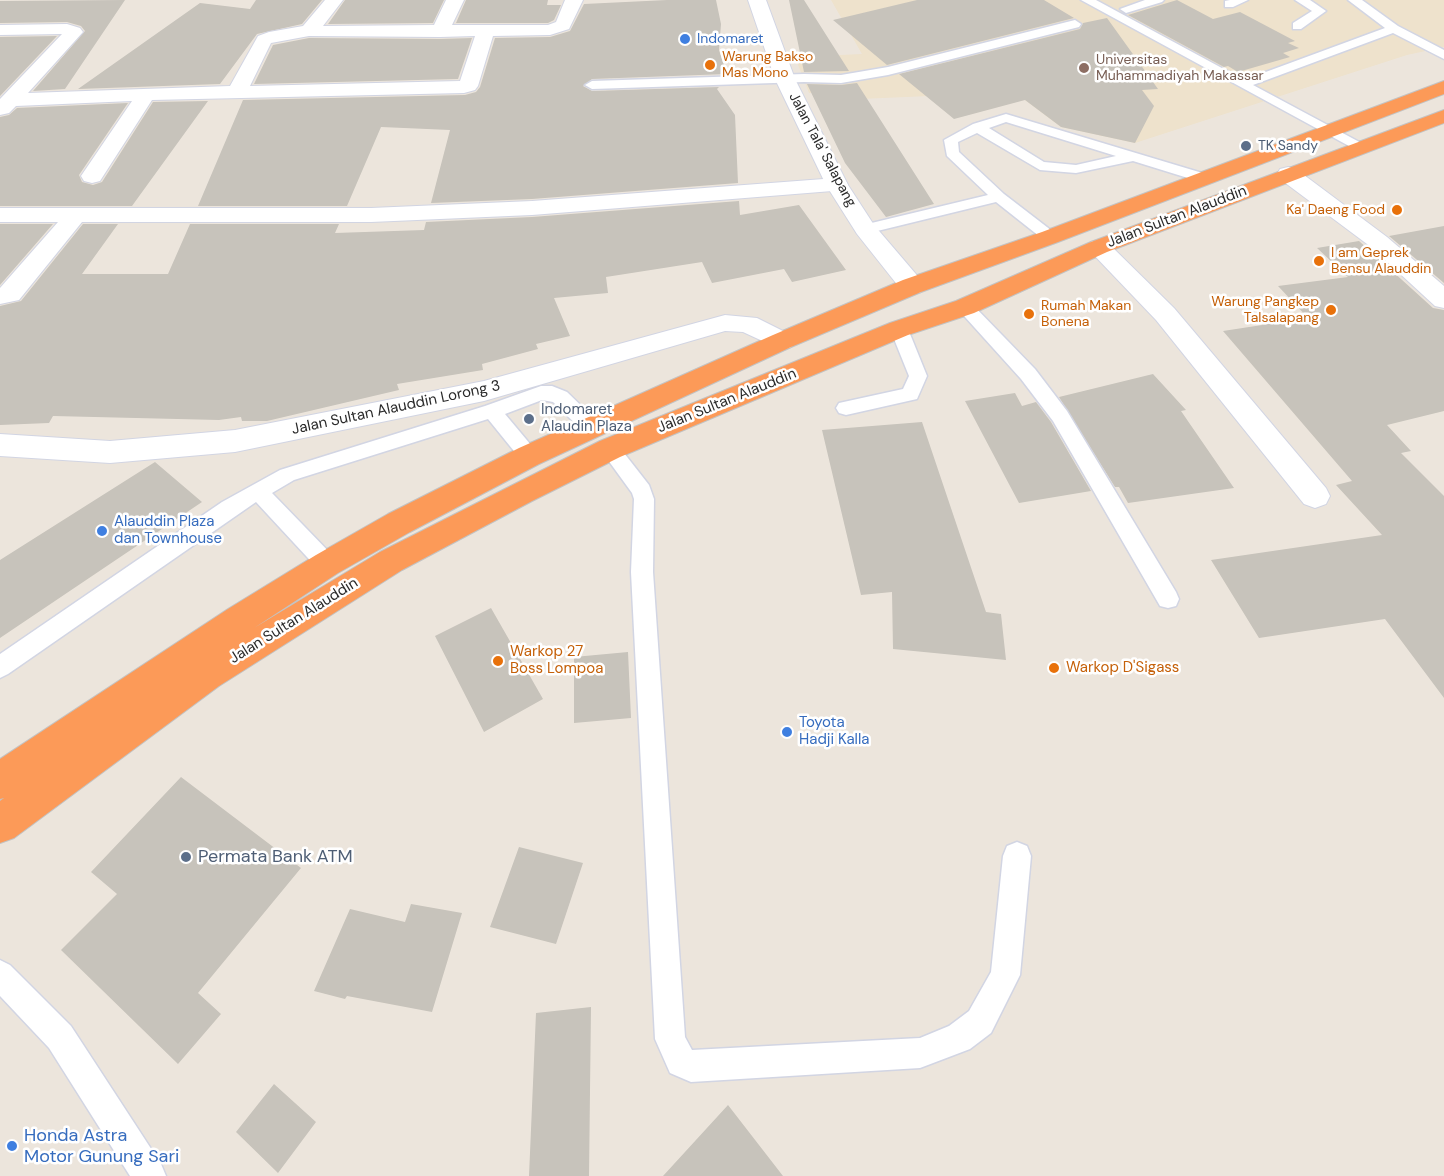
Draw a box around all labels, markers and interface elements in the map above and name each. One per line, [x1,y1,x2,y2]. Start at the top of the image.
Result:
place label: Indomaret [697,31,764,47]
marker: Indomaret [678,32,692,46]
place label: Warung Bakso Mas Mono [722,49,813,82]
place label: Universitas Muhammadiyah Makassar [1096,52,1264,84]
marker: Warung Bakso Mas Mono [703,58,717,72]
marker: Universitas Muhammadiyah Makassar [1077,61,1091,75]
street label: Jalan Tala' Salapang [785,90,859,210]
place label: TK Sandy [1258,138,1318,154]
marker: TK Sandy [1239,139,1253,153]
street label: Jalan Sultan Alauddin [1105,182,1249,252]
place label: Ka' Daeng Food [1286,202,1385,218]
marker: Ka' Daeng Food [1390,203,1404,217]
place label: I am Geprek Bensu Alauddin [1331,245,1431,278]
marker: I am Geprek Bensu Alauddin [1312,254,1326,268]
place label: Warung Pangkep Talsalapang [1211,294,1319,326]
place label: Rumah Makan Bonena [1041,298,1131,330]
marker: Warung Pangkep Talsalapang [1324,303,1338,317]
marker: Rumah Makan Bonena [1022,307,1036,321]
street label: Jalan Sultan Alauddin [655,365,799,437]
street label: Jalan Sultan Alauddin Lorong 3 [290,377,502,439]
place label: Indomaret Alaudin Plaza [541,401,632,436]
marker: Indomaret Alaudin Plaza [522,412,536,426]
place label: Alauddin Plaza dan Townhouse [114,513,222,548]
marker: Alauddin Plaza dan Townhouse [95,524,109,538]
street label: Jalan Sultan Alauddin [226,574,362,668]
place label: Warkop 27 Boss Lompoa [510,643,603,678]
marker: Warkop 27 Boss Lompoa [491,654,505,668]
place label: Warkop D'Sigass [1066,659,1179,677]
marker: Warkop D'Sigass [1047,661,1061,675]
place label: Toyota Hadji Kalla [799,714,869,749]
marker: Toyota Hadji Kalla [780,725,794,739]
place label: Permata Bank ATM [198,846,353,868]
marker: Permata Bank ATM [179,850,193,864]
place label: Honda Astra Motor Gunung Sari [24,1125,179,1168]
marker: Honda Astra Motor Gunung Sari [5,1139,19,1153]

